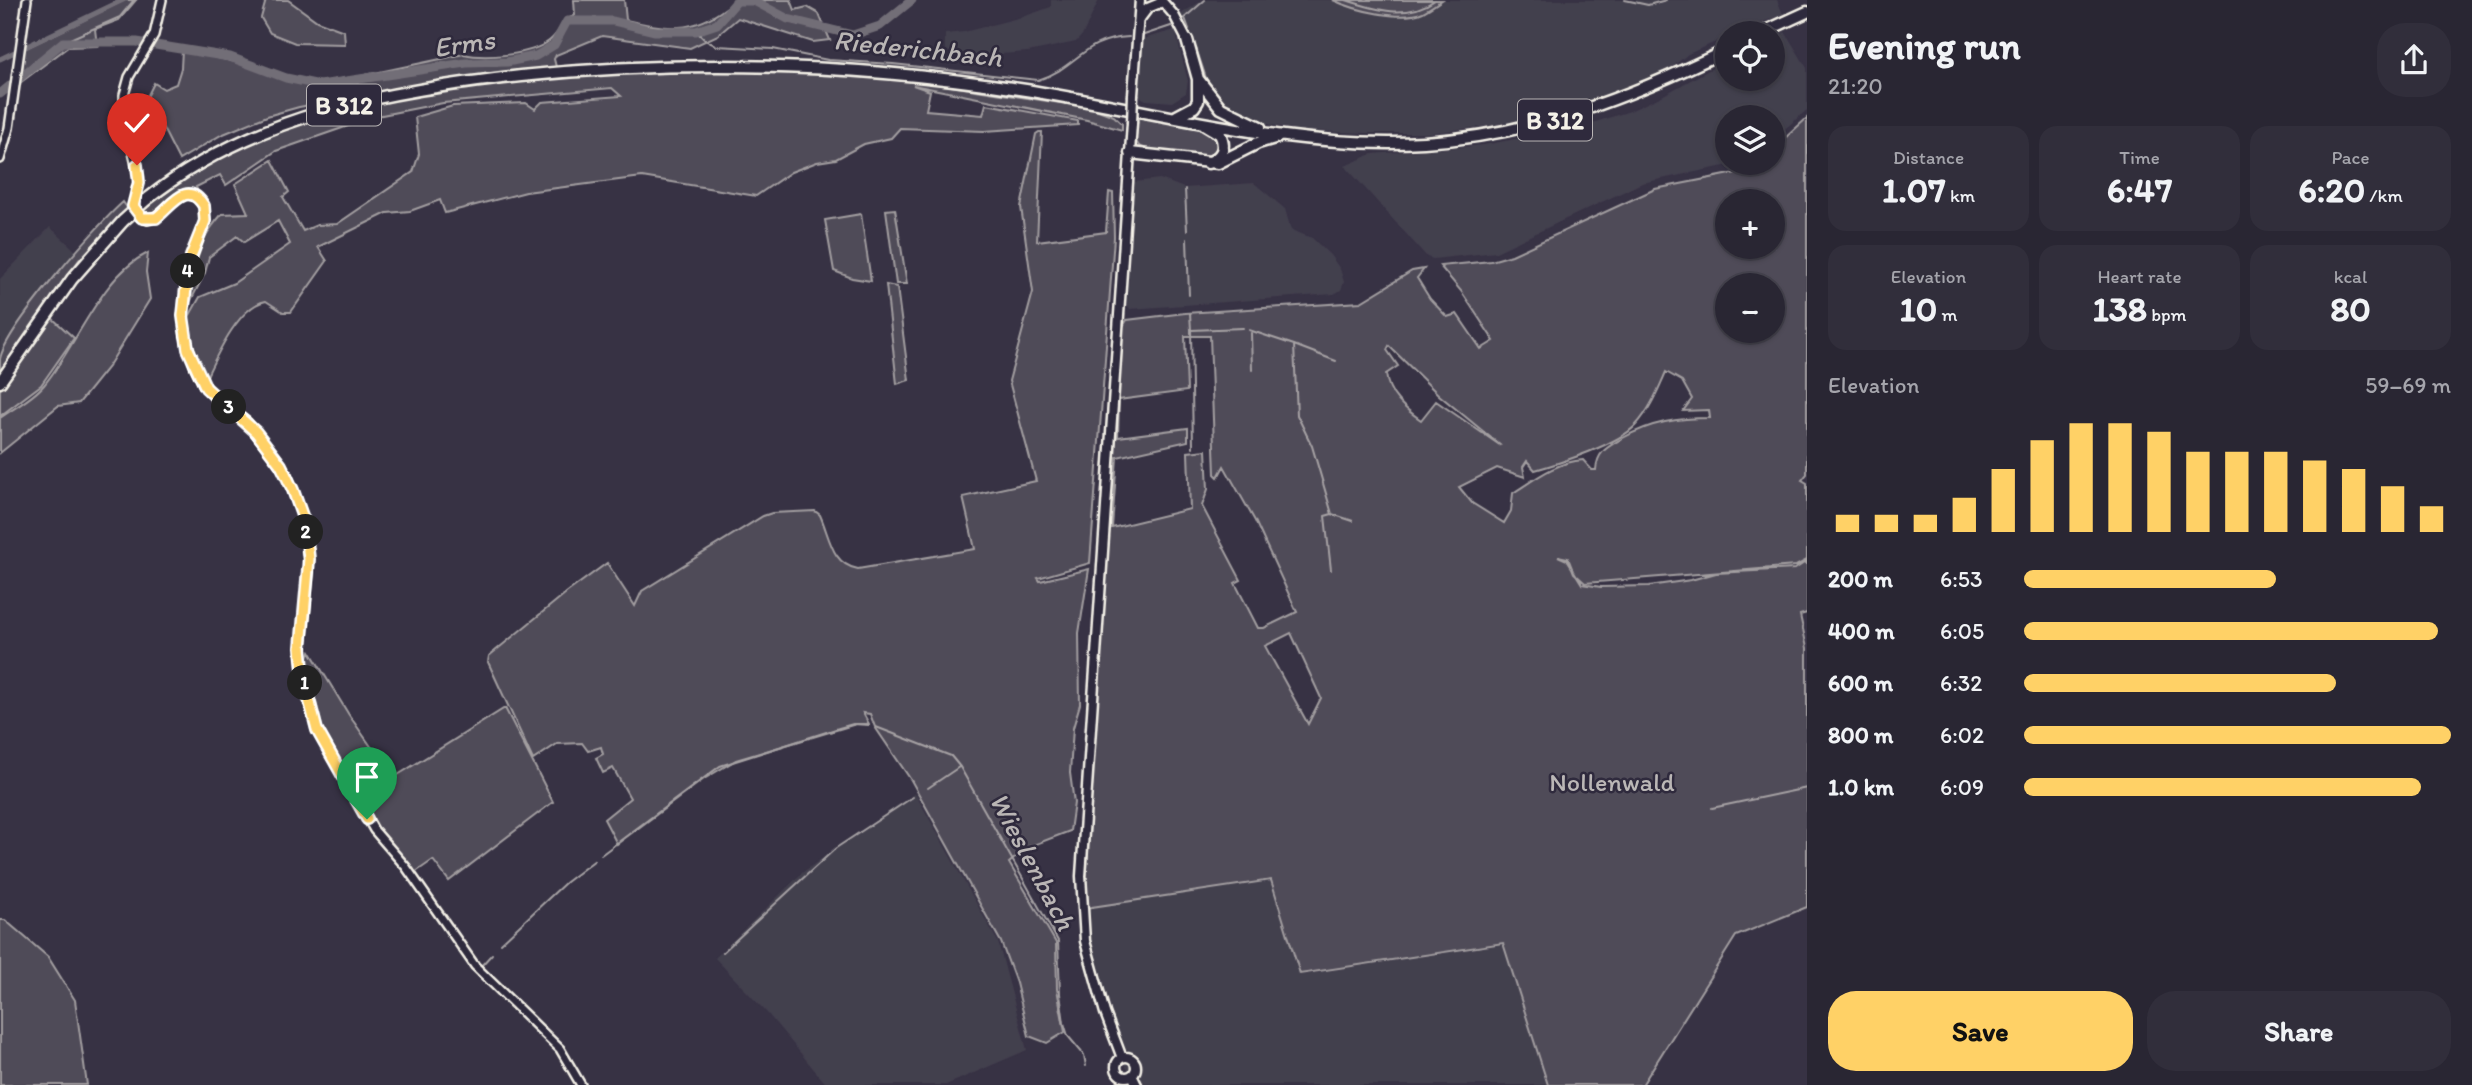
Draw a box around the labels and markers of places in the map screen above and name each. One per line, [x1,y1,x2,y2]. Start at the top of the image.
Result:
pin [107,93,167,165]
pin: 4 [170,254,206,288]
pin: 3 [212,390,246,424]
pin: 2 [288,514,324,550]
pin: 1 [288,666,322,700]
pin [337,747,397,819]

